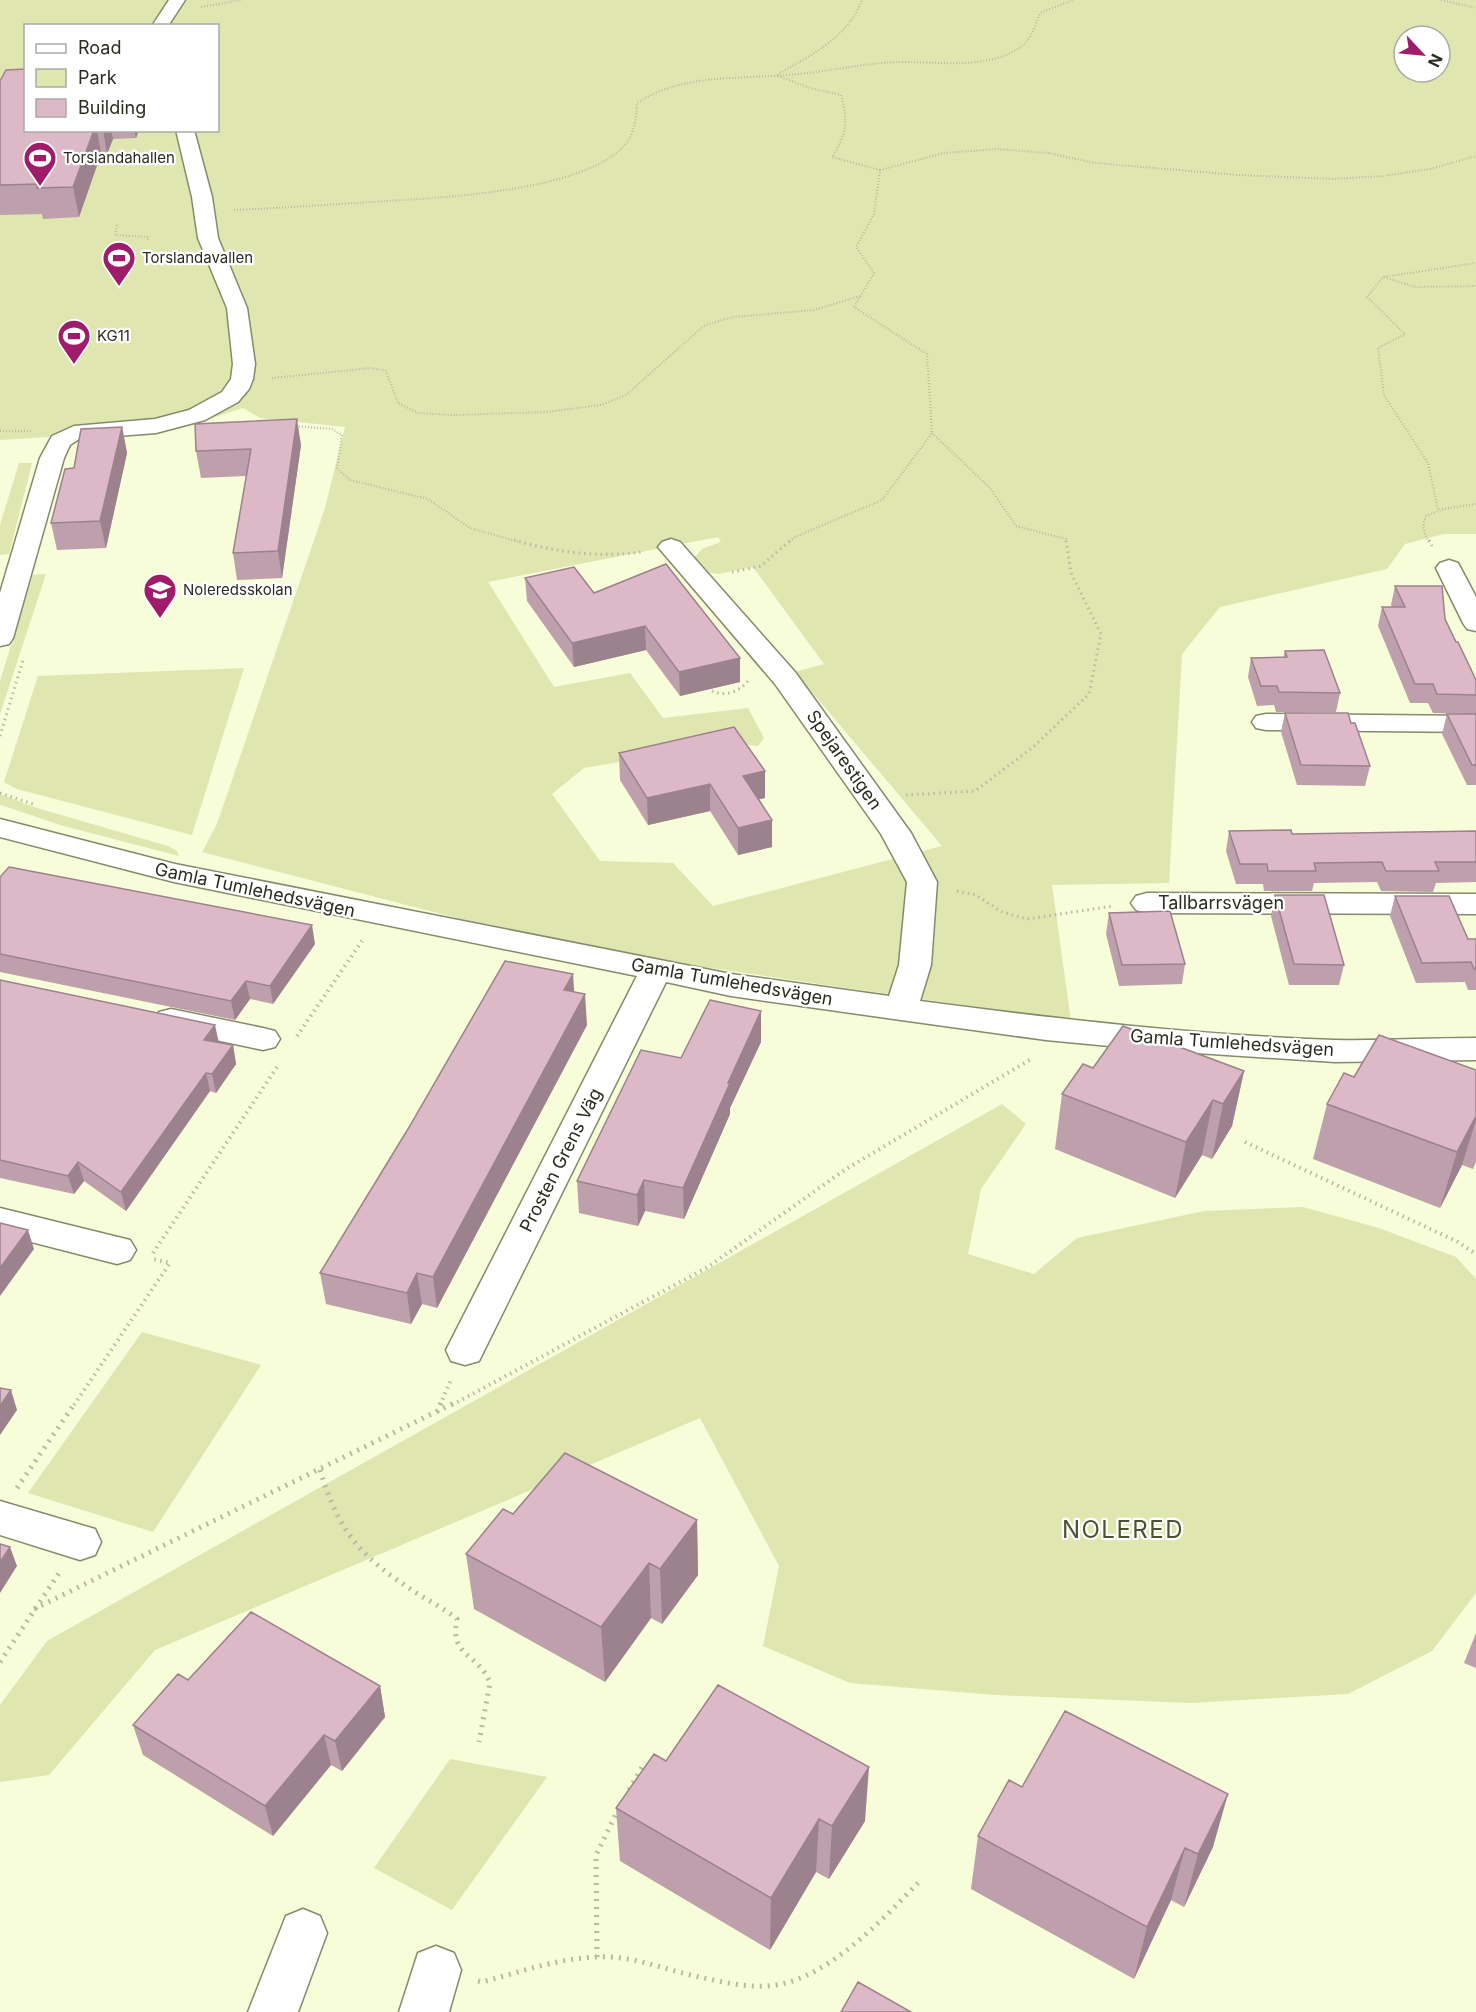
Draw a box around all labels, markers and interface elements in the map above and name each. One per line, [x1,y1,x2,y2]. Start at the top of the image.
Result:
legend [24,24,219,132]
north arrow [1392,24,1452,84]
text: Road [78,37,121,58]
text: N [1424,51,1447,70]
text: Park [78,67,117,88]
text: Building [78,97,146,118]
sports icon: Torslandahallen [22,140,58,187]
place label: Torslandahallen [63,148,175,167]
sports icon: Torslandavallen [101,240,137,287]
place label: Torslandavallen [142,248,253,267]
sports icon: KG11 [56,318,92,365]
place label: KG11 [97,326,130,345]
school or university icon: Noleredsskolan [142,572,178,619]
place label: Noleredsskolan [183,580,293,599]
street label: Spejarestigen [802,706,886,813]
street label: Gamla Tumlehedsvägen [153,858,357,921]
street label: Tallbarrsvägen [1158,892,1284,913]
street label: Gamla Tumlehedsvägen [630,953,835,1010]
street label: Gamla Tumlehedsvägen [1129,1025,1335,1060]
street label: Prosten Grens Väg [515,1084,606,1235]
district label: NOLERED [1062,1515,1184,1544]

